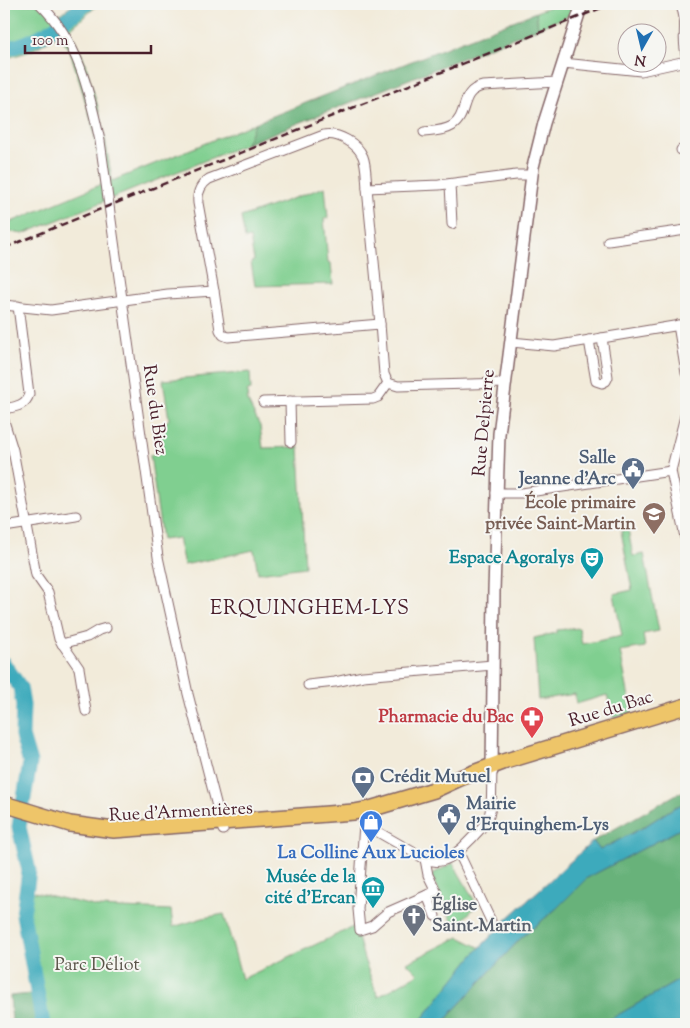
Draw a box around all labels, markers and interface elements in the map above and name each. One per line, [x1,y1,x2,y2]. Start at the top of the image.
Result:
scale bar [25,22,151,54]
north arrow [618,22,668,72]
text: 100 m [32,31,69,52]
text: N [634,48,647,70]
street label: Rue du Biez [135,363,173,457]
street label: Rue Delpierre [467,368,503,478]
place label: Salle Jeanne d'Arc [517,446,617,493]
public building icon: Salle Jeanne d'Arc [620,456,646,490]
place label: École primaire privée Saint-Martin [485,490,637,538]
school or university icon: École primaire privée Saint-Martin [641,501,667,535]
place label: Espace Agoralys [449,546,574,572]
theatre icon: Espace Agoralys [579,546,605,580]
district label: ERQUINGHEM-LYS [210,595,410,624]
street label: Rue du Bac [566,685,656,735]
place label: Pharmacie du Bac [378,705,515,731]
pharmacy icon: Pharmacie du Bac [519,705,545,739]
bank icon: Crédit Mutuel [350,765,376,799]
place label: Crédit Mutuel [380,765,492,791]
place label: Mairie d'Erquinghem-Lys [466,792,609,839]
street label: Rue d'Armentières [108,796,254,830]
public building icon: Mairie d'Erquinghem-Lys [436,802,462,836]
shop icon: La Colline Aux Lucioles [358,809,384,843]
place label: La Colline Aux Lucioles [277,841,465,867]
place label: Musée de la cité d'Ercan [265,865,357,912]
museum icon: Musée de la cité d'Ercan [360,875,386,909]
place label: Église Saint-Martin [432,892,532,940]
church icon: Église Saint-Martin [401,903,427,937]
park label: Parc Déliot [54,953,140,979]

